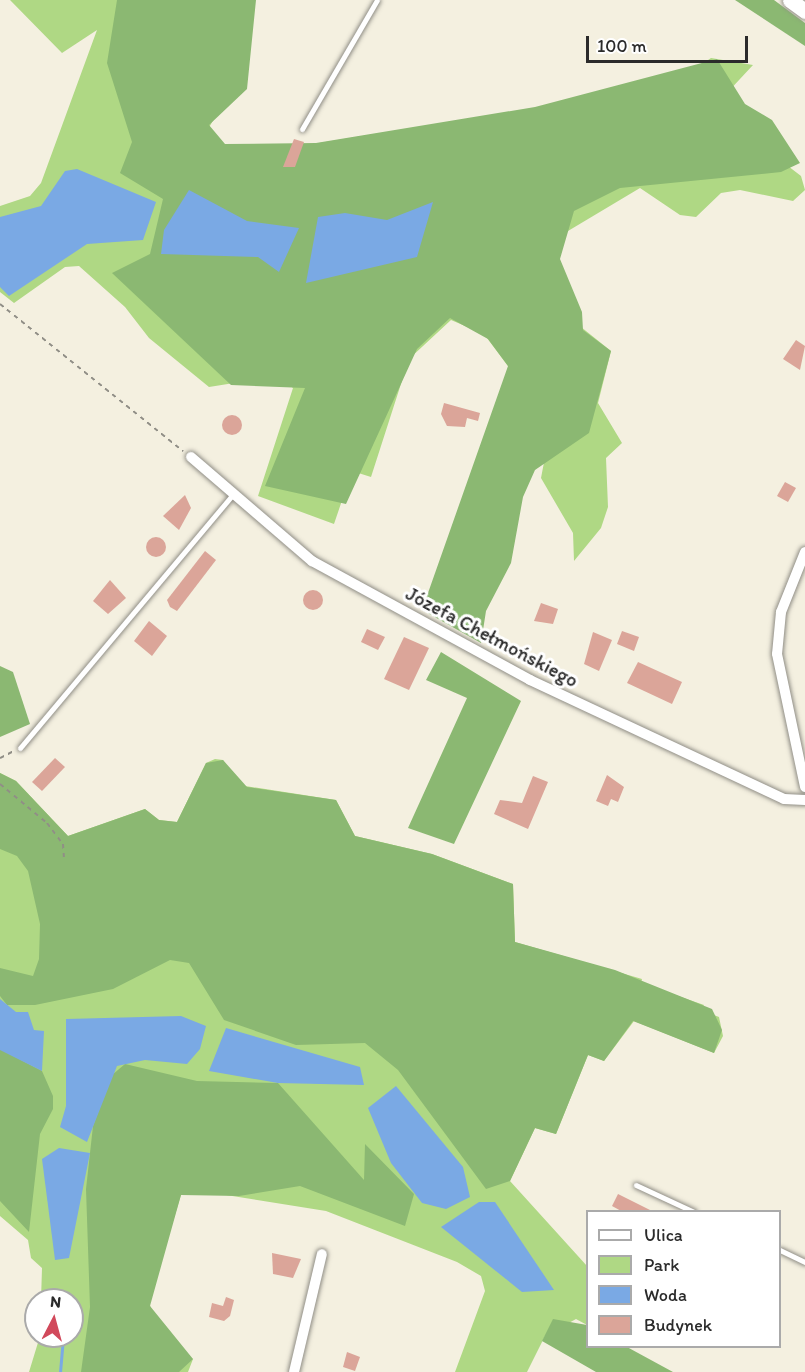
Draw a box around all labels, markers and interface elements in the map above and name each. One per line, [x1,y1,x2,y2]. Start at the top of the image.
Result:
scale bar [589,24,751,62]
text: 100 m [597,35,647,57]
street label: Józefa Chełmońskiego [402,582,582,692]
legend [586,1210,781,1348]
text: Ulica [644,1224,683,1246]
text: Park [644,1254,679,1276]
text: Woda [644,1284,687,1306]
north arrow [24,1288,84,1348]
text: N [49,1292,62,1312]
text: Budynek [644,1314,712,1336]

